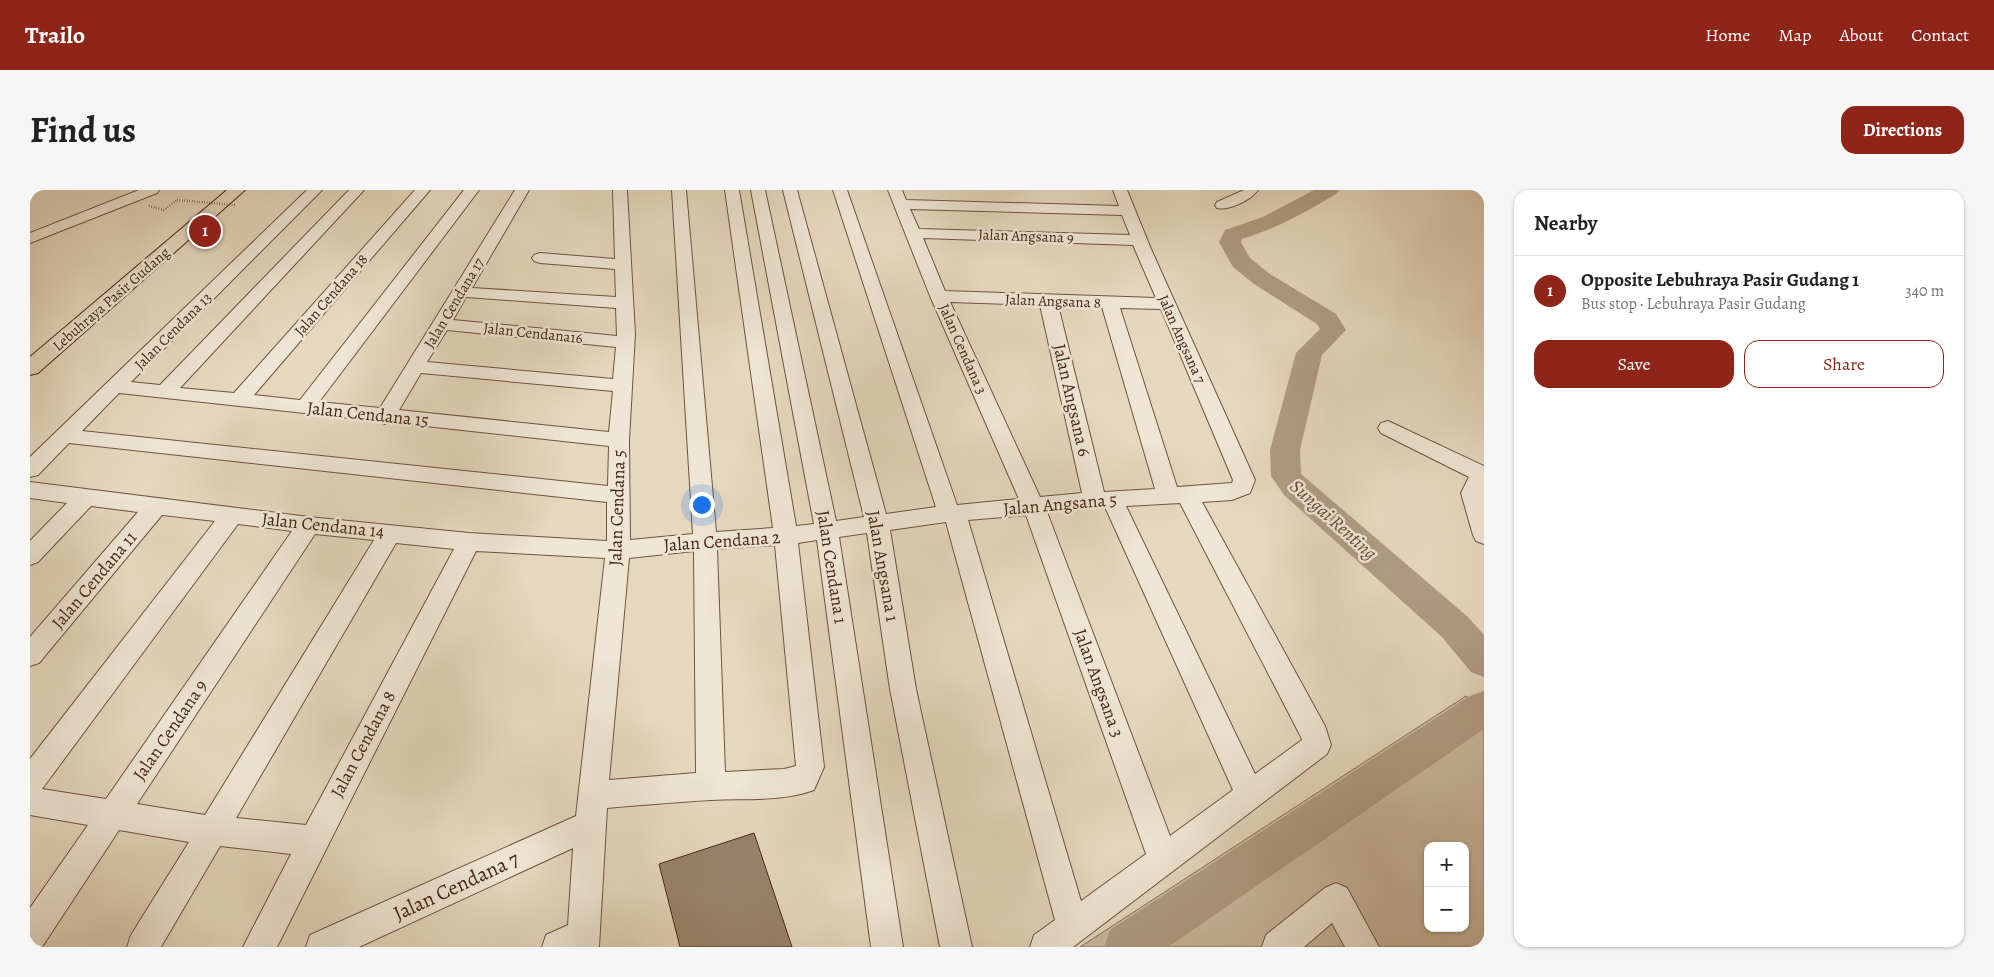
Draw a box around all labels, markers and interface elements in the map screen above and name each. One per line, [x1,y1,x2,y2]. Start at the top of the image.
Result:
text: Trailo [25,19,85,51]
text: Home [1705,23,1750,47]
text: Map [1778,23,1811,47]
text: About [1839,23,1883,47]
text: Contact [1911,23,1969,47]
text: Find us [30,106,136,154]
button: Directions [1841,106,1964,154]
text: Nearby [1534,209,1597,237]
pin: 1 [189,212,221,250]
street label: Jalan Angsana 9 [978,224,1074,248]
street label: Lebuhraya Pasir Gudang [48,242,174,356]
street label: Jalan Cendana 18 [290,250,372,340]
street label: Jalan Cendana 17 [419,254,489,352]
text: Opposite Lebuhraya Pasir Gudang 1 [1581,267,1859,293]
text: 1 [1547,280,1553,302]
text: 340 m [1905,280,1944,302]
street label: Jalan Cendana 13 [130,288,216,374]
street label: Jalan Angsana 8 [1005,289,1101,313]
street label: Jalan Angsana 7 [1154,292,1211,387]
text: Bus stop · Lebuhraya Pasir Gudang [1581,293,1806,315]
street label: Jalan Cendana 3 [934,301,992,397]
street label: Jalan Cendana16 [482,318,584,348]
button: Save [1534,340,1734,388]
button: Share [1744,340,1944,388]
street label: Jalan Angsana 6 [1047,341,1097,459]
street label: Jalan Cendana 15 [306,396,430,432]
street label: Jalan Cendana 5 [603,449,631,567]
water label: Sungai Renting [1284,474,1383,566]
street label: Jalan Angsana 5 [1002,487,1118,521]
your location [689,492,715,518]
street label: Jalan Cendana 14 [261,507,385,543]
street label: Jalan Cendana 1 [811,508,853,626]
street label: Jalan Angsana 1 [861,508,905,624]
street label: Jalan Cendana 2 [663,525,782,557]
street label: Jalan Cendana 11 [46,526,142,634]
street label: Jalan Angsana 3 [1068,625,1130,741]
street label: Jalan Cendana 9 [127,675,213,785]
street label: Jalan Cendana 8 [325,687,401,801]
map controls [1424,842,1469,932]
button: + [1424,842,1469,887]
street label: Jalan Cendana 7 [389,845,524,927]
button: − [1424,887,1469,932]

